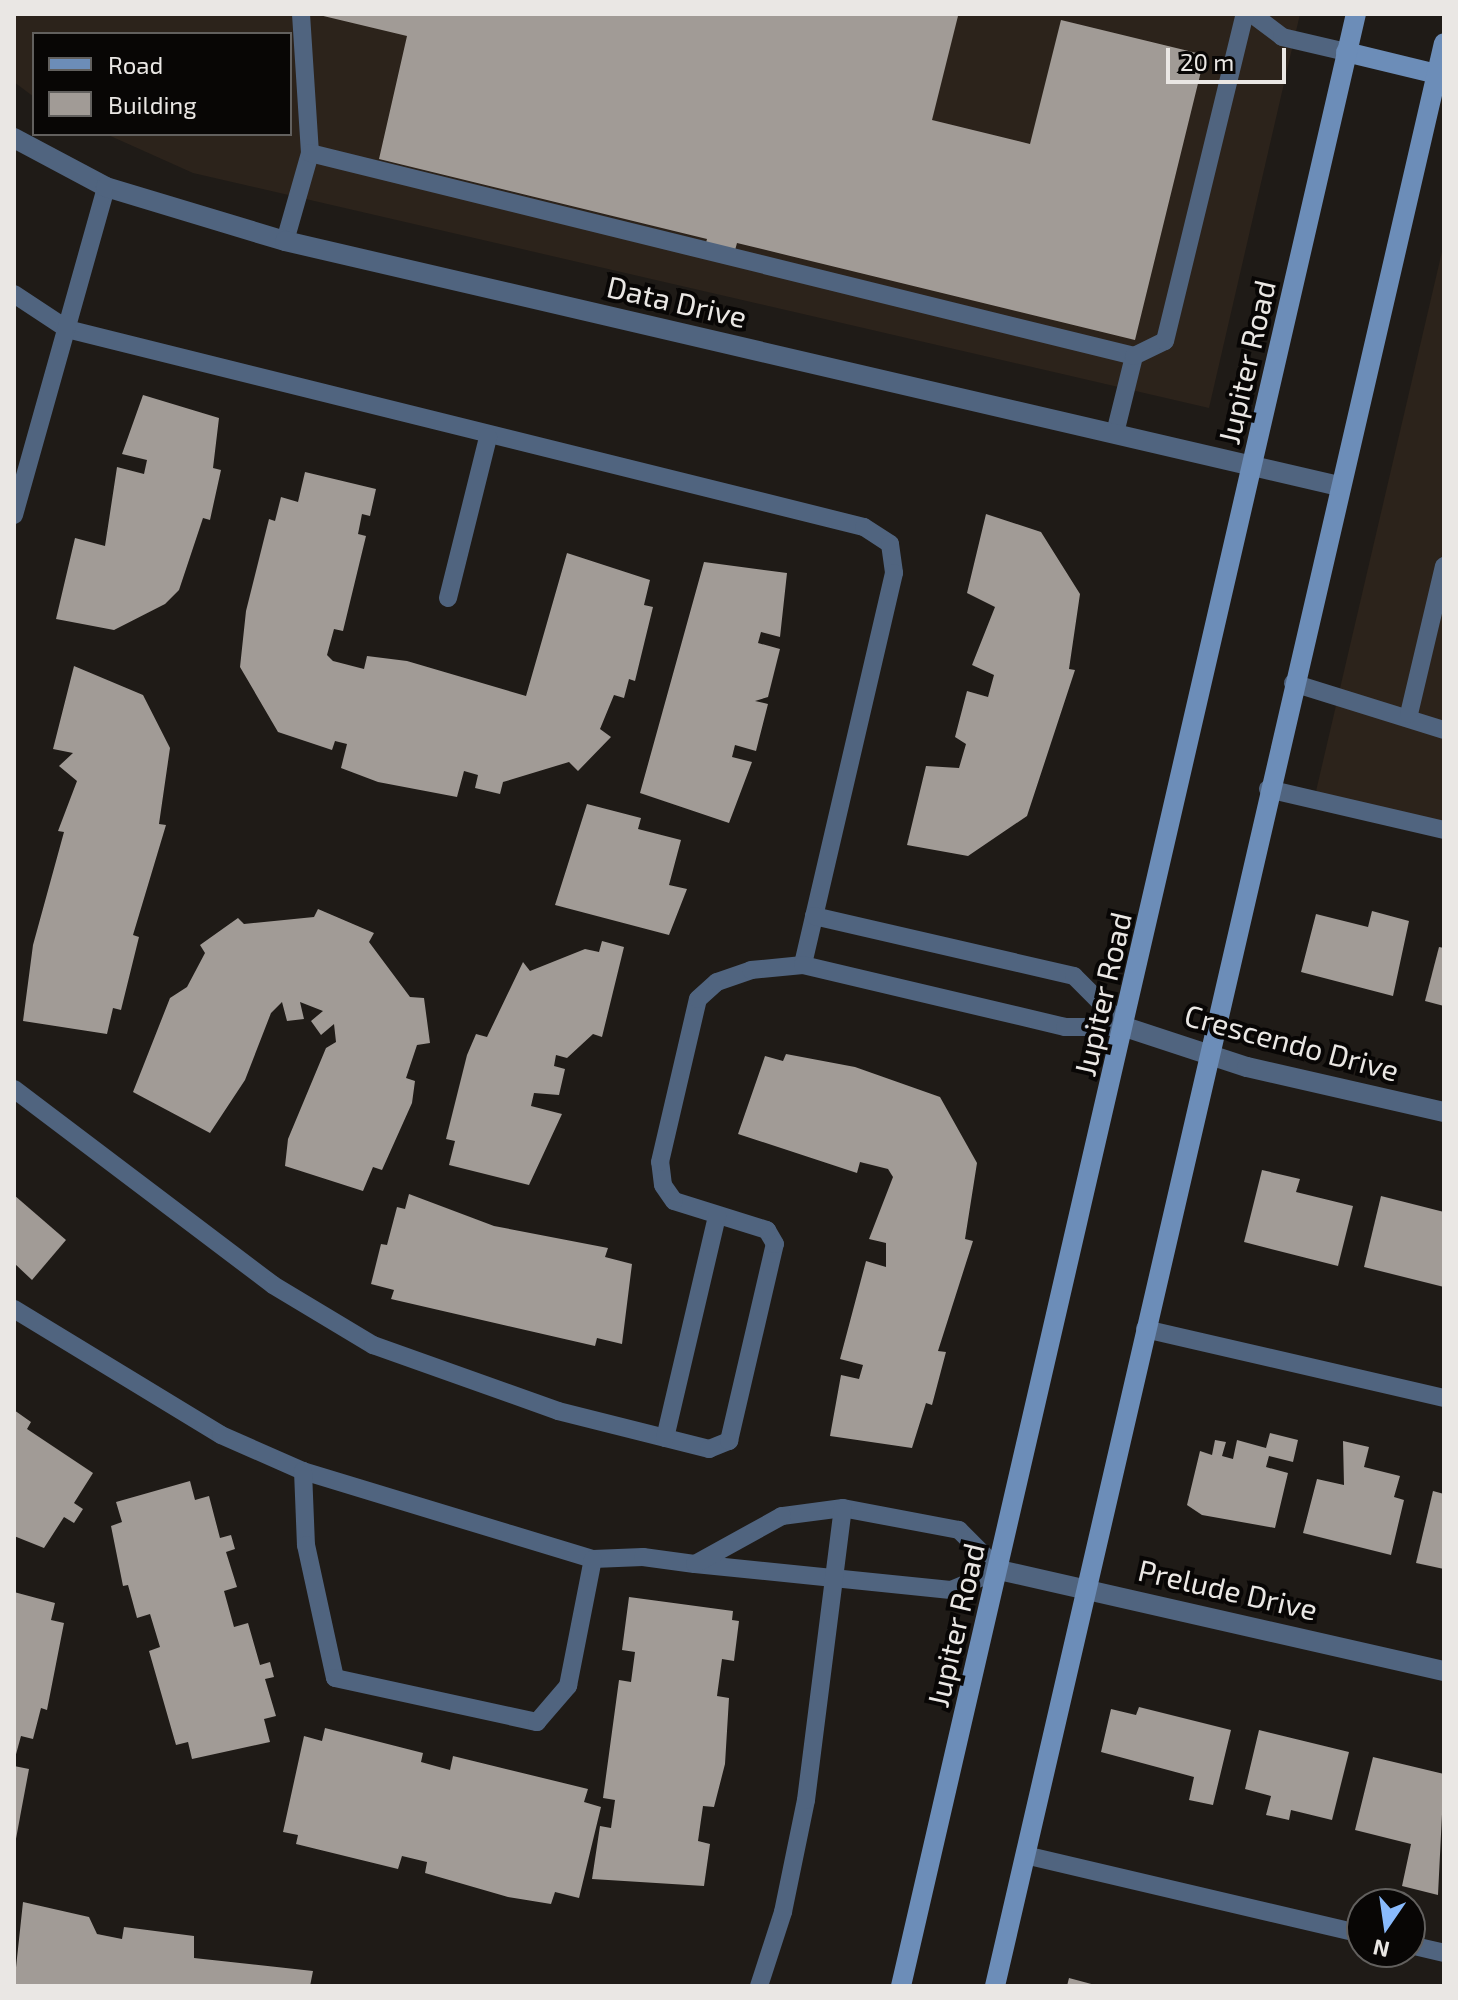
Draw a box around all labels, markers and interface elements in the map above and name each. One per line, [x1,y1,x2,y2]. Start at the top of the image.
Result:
legend [32,32,292,136]
scale bar [1170,32,1290,82]
text: 20 m [1180,47,1234,76]
text: Road [108,50,163,79]
text: Building [108,90,197,119]
street label: Data Drive [604,267,750,335]
street label: Jupiter Road [1210,276,1282,448]
street label: Jupiter Road [1066,908,1138,1080]
street label: Crescendo Drive [1181,996,1403,1088]
street label: Jupiter Road [919,1539,991,1711]
street label: Prelude Drive [1135,1551,1321,1627]
north arrow [1346,1888,1426,1968]
text: N [1370,1935,1392,1964]

